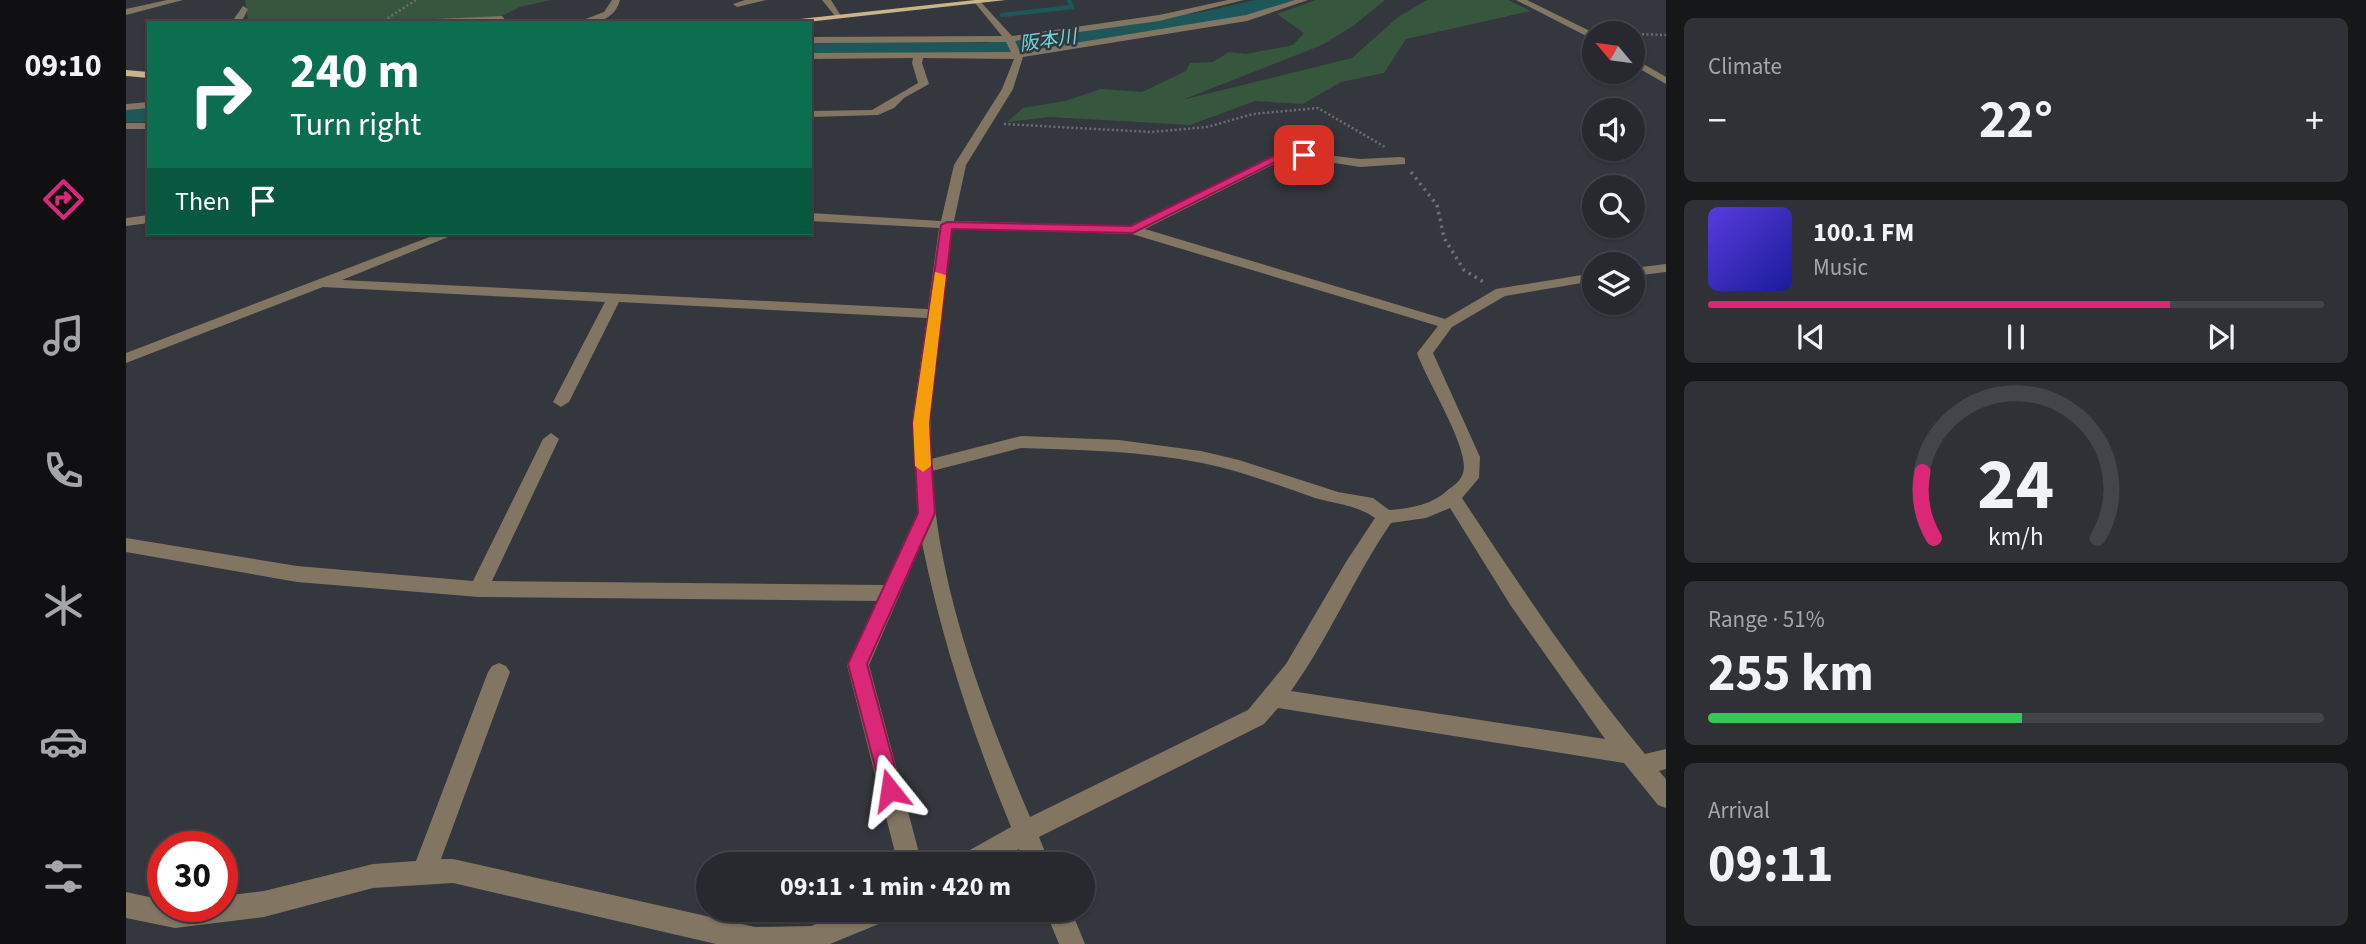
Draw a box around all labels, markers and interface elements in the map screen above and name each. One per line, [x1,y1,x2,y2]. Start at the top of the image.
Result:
north arrow [1582,21,1645,84]
map controls [1582,21,1645,315]
water label: 阪本川 [1018,23,1080,58]
text: 240 m [290,37,419,107]
text: 09:10 [24,43,102,89]
icon: right [175,49,266,140]
text: Climate [1708,50,1782,83]
text: 22° [1979,84,2053,158]
text: − [1708,94,1727,148]
text: + [2305,94,2324,148]
button: sound [1582,98,1645,161]
text: Turn right [290,102,421,148]
pin [1274,125,1334,185]
icon: arrive [1285,136,1323,174]
icon: directions [39,175,88,224]
button: search [1582,175,1645,238]
icon: arrive [244,182,282,220]
text: Then [175,183,230,220]
text: 100.1 FM [1813,214,1914,251]
text: Music [1813,251,1868,284]
button: layers [1582,252,1645,315]
icon: music [39,311,88,360]
icon: previous [1792,318,1830,356]
icon: pause [1997,318,2035,356]
icon: next [2202,318,2240,356]
text: 24 [1978,433,2054,537]
icon: phone [39,446,88,495]
text: km/h [1988,519,2044,555]
icon: climate [39,581,88,630]
text: Range · 51% [1708,603,1825,636]
text: 255 km [1708,637,1874,711]
icon: car [39,717,88,766]
position arrow [853,753,927,827]
text: Arrival [1708,794,1770,827]
text: 09:11 [1708,828,1833,902]
speed limit sign: 30 [147,831,238,922]
icon: filters [39,852,88,901]
text: 09:11 · 1 min · 420 m [780,868,1011,905]

